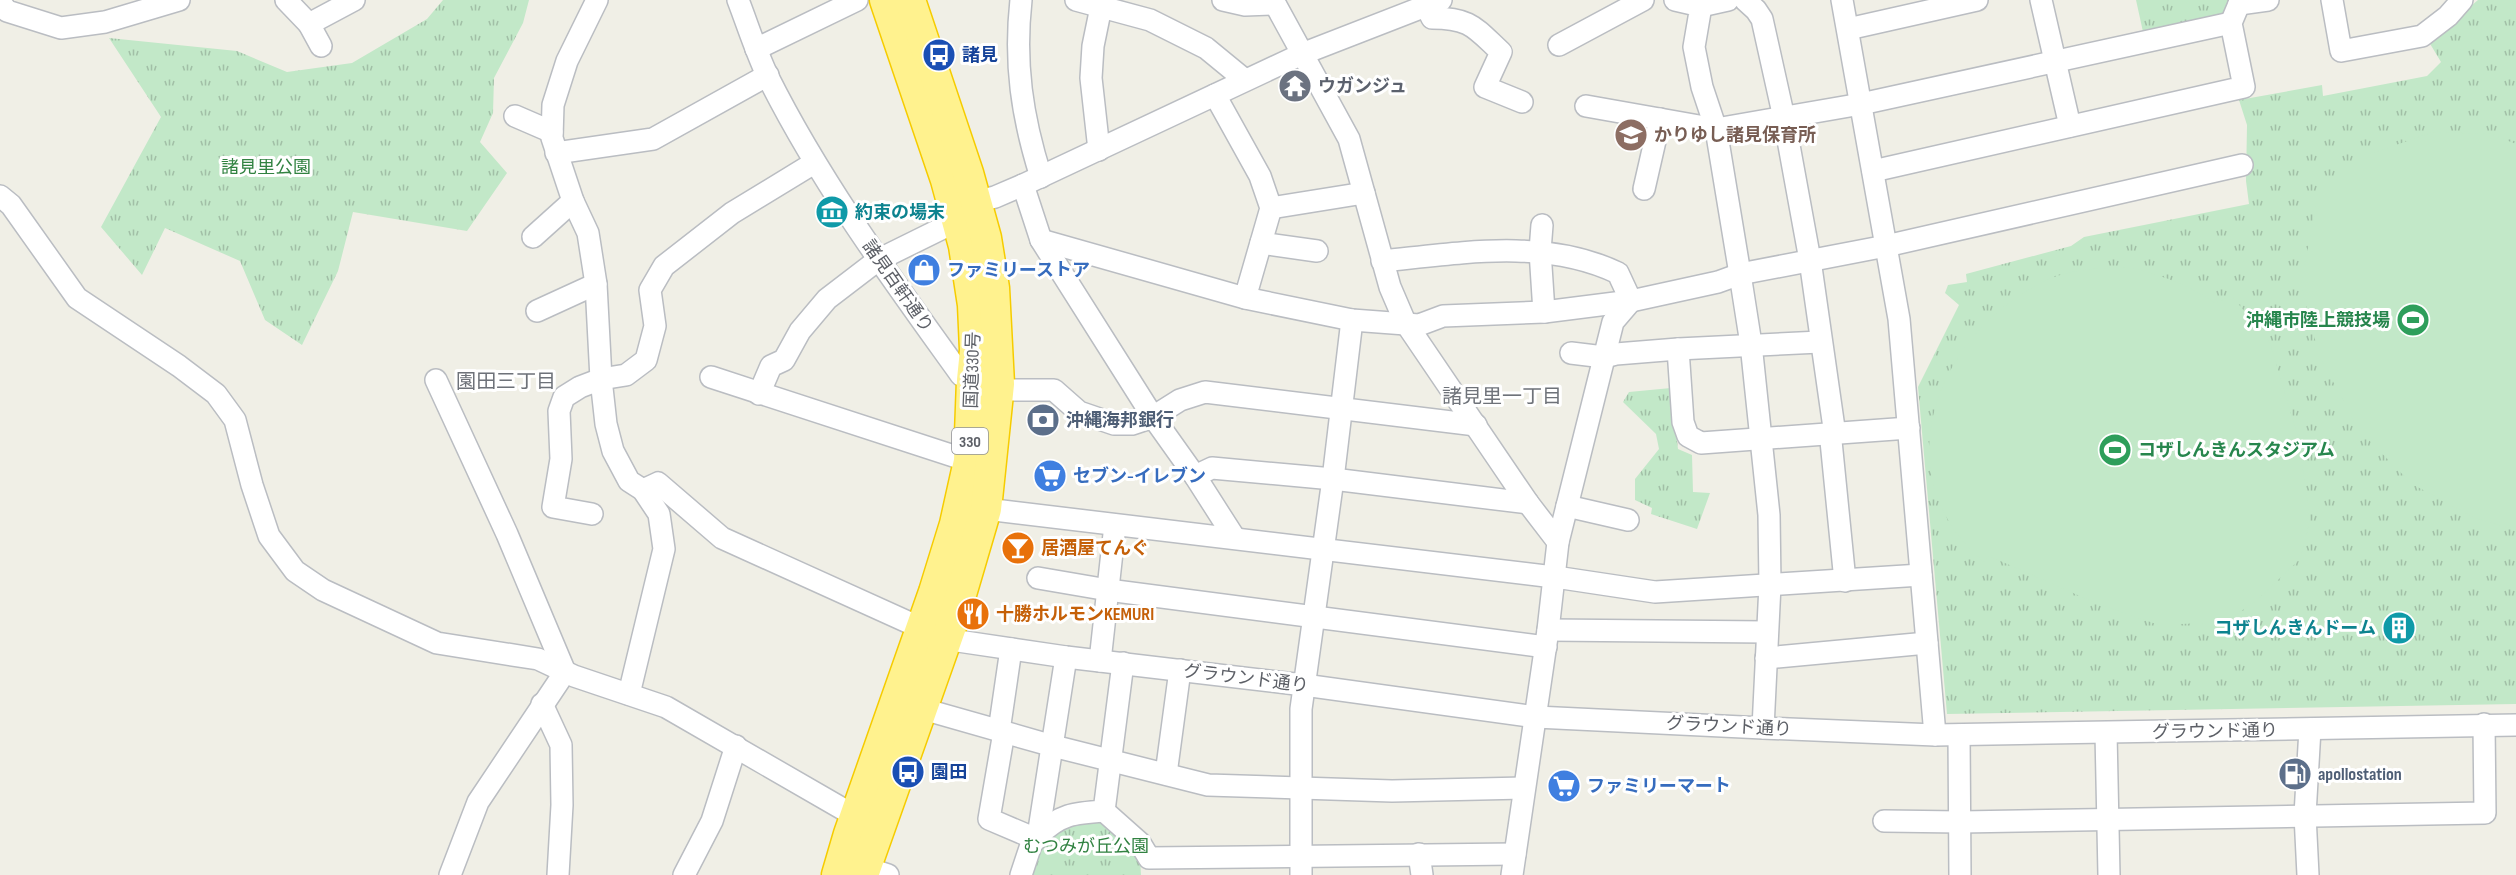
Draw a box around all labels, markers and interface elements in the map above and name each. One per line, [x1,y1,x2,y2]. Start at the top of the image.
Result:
bus stop icon: 諸見 [921,37,957,73]
place label: 諸見 [962,45,998,66]
temple icon: ウガンジュ [1277,68,1313,104]
place label: ウガンジュ [1318,76,1407,97]
school or university icon: かりゆし諸見保育所 [1613,117,1649,153]
place label: かりゆし諸見保育所 [1654,125,1816,146]
park label: 諸見里公園 [221,157,311,178]
museum icon: 約束の場末 [814,194,850,230]
place label: 約束の場末 [855,202,945,223]
street label: 諸見百軒通り [858,236,937,337]
shop icon: ファミリーストア [906,252,942,288]
place label: ファミリーストア [947,260,1090,281]
sports icon: 沖縄市陸上競技場 [2395,302,2431,338]
place label: 沖縄市陸上競技場 [2246,310,2390,331]
street label: 国道330号 [961,331,984,409]
district label: 園田三丁目 [456,370,556,394]
district label: 諸見里一丁目 [1442,385,1562,409]
bank icon: 沖縄海邦銀行 [1025,402,1061,438]
place label: 沖縄海邦銀行 [1066,409,1174,431]
road number: 330 [952,428,988,454]
sports icon: コザしんきんスタジアム [2097,432,2133,468]
place label: コザしんきんスタジアム [2138,440,2335,461]
supermarket icon: セブン-イレブン [1032,458,1068,494]
place label: セブン-イレブン [1073,466,1206,487]
bar icon: 居酒屋てんぐ [1000,530,1036,566]
place label: 居酒屋てんぐ [1041,538,1149,559]
restaurant icon: 十勝ホルモンKEMURI [955,596,991,632]
place label: 十勝ホルモンKEMURI [996,604,1154,625]
building icon: コザしんきんドーム [2381,610,2417,646]
place label: コザしんきんドーム [2215,618,2376,639]
street label: グラウンド通り [1182,660,1310,697]
street label: グラウンド通り [1666,713,1792,740]
street label: グラウンド通り [2152,720,2278,743]
bus stop icon: 園田 [890,754,926,790]
fuel station icon: apollostation [2277,756,2313,792]
place label: 園田 [931,762,967,783]
place label: apollostation [2318,764,2402,785]
supermarket icon: ファミリーマート [1546,768,1582,804]
place label: ファミリーマート [1587,776,1731,797]
park label: むつみが丘公園 [1023,836,1149,857]

